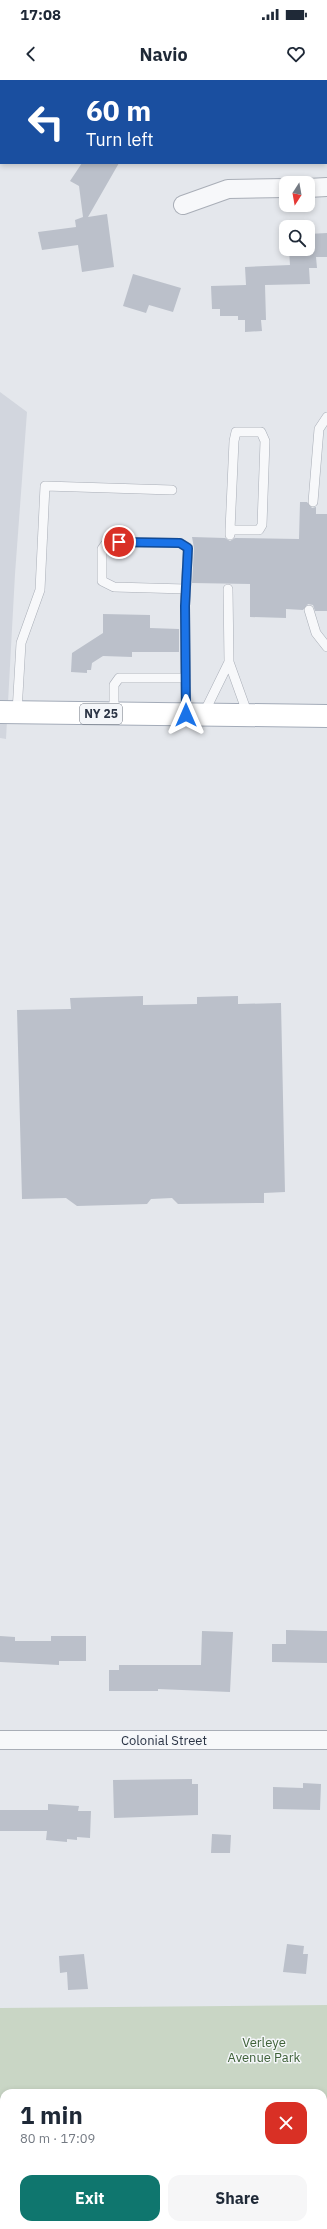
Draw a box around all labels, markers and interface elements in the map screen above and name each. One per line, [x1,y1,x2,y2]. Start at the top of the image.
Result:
text: 17:08 [20,5,61,24]
icon: back [20,43,42,65]
text: Navio [139,43,188,66]
icon: heart [285,43,307,65]
text: 60 m [86,92,151,129]
icon: left [20,96,72,148]
text: Turn left [86,128,154,151]
north arrow [279,176,315,212]
map controls [279,176,315,256]
button: search [279,220,315,256]
pin [102,525,136,559]
icon: arrive [108,531,130,553]
position arrow [165,694,207,736]
road number: NY 25 [80,704,122,724]
street label: Colonial Street [121,1732,207,1749]
park label: Verleye Avenue Park [228,2034,301,2066]
text: 1 min [20,2099,83,2131]
button: close [265,2102,307,2144]
text: 80 m · 17:09 [20,2130,95,2147]
button: Exit [20,2175,160,2221]
button: Share [168,2175,307,2221]

